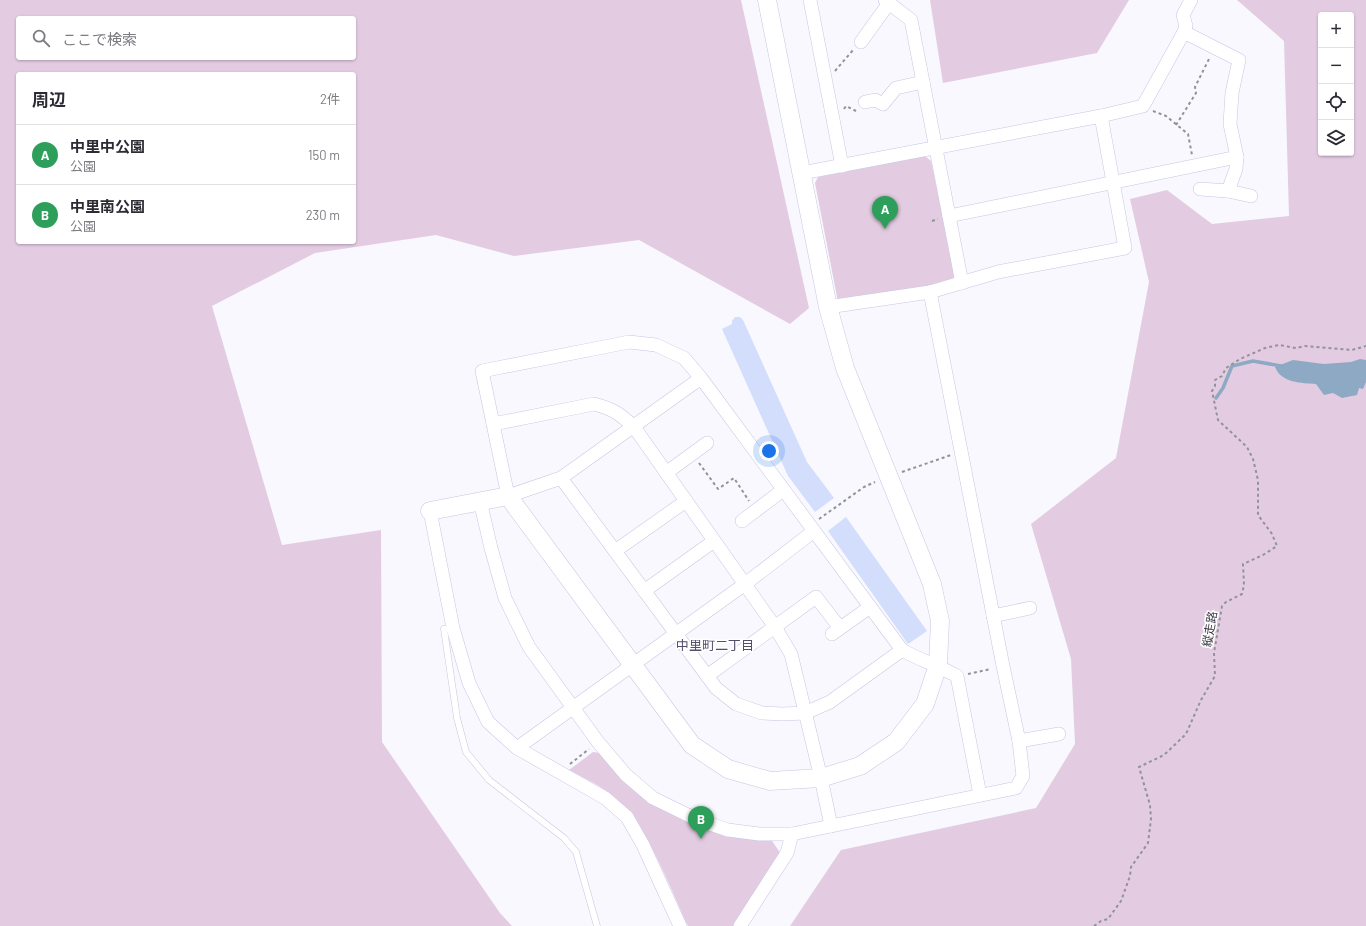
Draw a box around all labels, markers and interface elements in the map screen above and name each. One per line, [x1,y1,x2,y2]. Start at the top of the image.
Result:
map controls [1318,12,1354,156]
button: + [1318,12,1354,48]
search box [16,16,356,60]
icon: search [30,27,52,49]
text: ここで検索 [62,30,137,48]
button: − [1318,48,1354,84]
button: locate [1318,84,1354,120]
text: 周辺 [32,89,66,109]
text: 2件 [320,91,340,107]
button: layers [1318,120,1354,156]
text: 中里中公園 [70,137,145,155]
text: A [41,147,49,163]
text: 150 m [308,147,340,163]
text: 公園 [70,158,96,174]
pin: A [872,196,898,229]
text: 中里南公園 [70,197,145,215]
text: B [41,207,49,223]
text: 230 m [306,207,340,223]
text: 公園 [70,218,96,234]
your location [759,441,779,461]
street label: 縦走路 [1199,610,1219,648]
district label: 中里町二丁目 [676,637,754,653]
pin: B [688,806,714,839]

